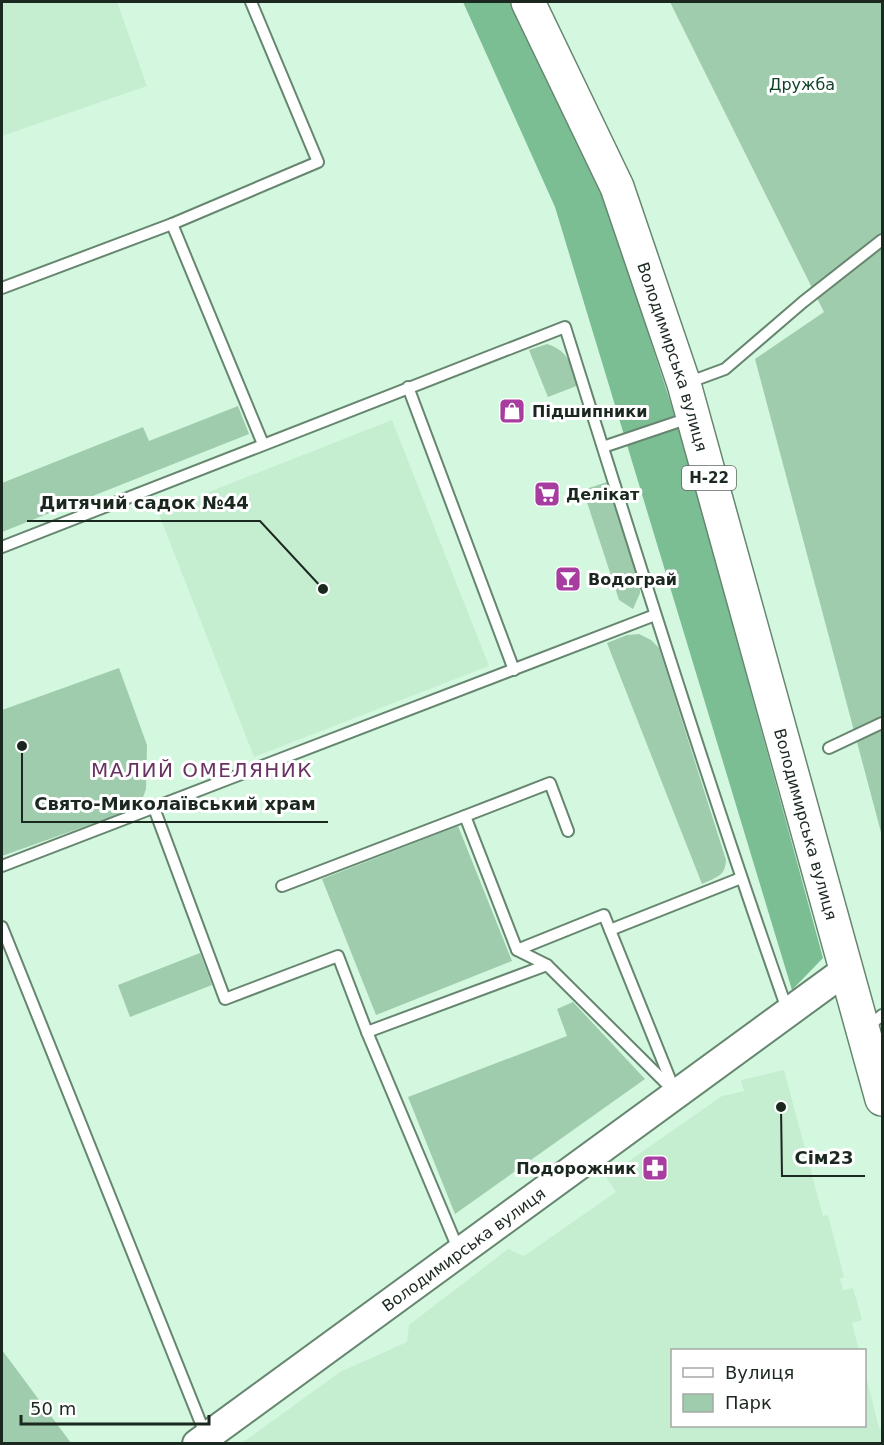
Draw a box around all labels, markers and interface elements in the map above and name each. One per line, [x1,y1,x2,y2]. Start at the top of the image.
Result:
park label: Дружба [769,75,835,94]
street label: Володимирська вулиця [633,260,711,454]
shop icon: Підшипники [497,396,527,426]
place label: Підшипники [532,402,647,421]
road number: Н-22 [682,466,736,490]
supermarket icon: Делікат [532,479,562,509]
callout: Дитячий садок №44 [27,485,260,521]
place label: Делікат [566,485,640,504]
text: Дитячий садок №44 [39,492,249,513]
bar icon: Водограй [553,564,583,594]
place label: Водограй [588,570,677,589]
street label: Володимирська вулиця [770,726,841,922]
district label: МАЛИЙ ОМЕЛЯНИК [91,758,313,782]
callout: Свято-Миколаївський храм [22,786,328,822]
text: Свято-Миколаївський храм [34,793,316,814]
callout: Сім23 [782,1140,865,1176]
text: Сім23 [794,1147,854,1168]
pharmacy icon: Подорожник [640,1153,670,1183]
place label: Подорожник [516,1159,636,1178]
street label: Володимирська вулиця [378,1184,549,1316]
legend [671,1349,866,1427]
text: Вулиця [725,1362,794,1383]
scale bar [21,1388,208,1426]
text: Парк [725,1392,772,1413]
text: 50 m [30,1398,76,1419]

